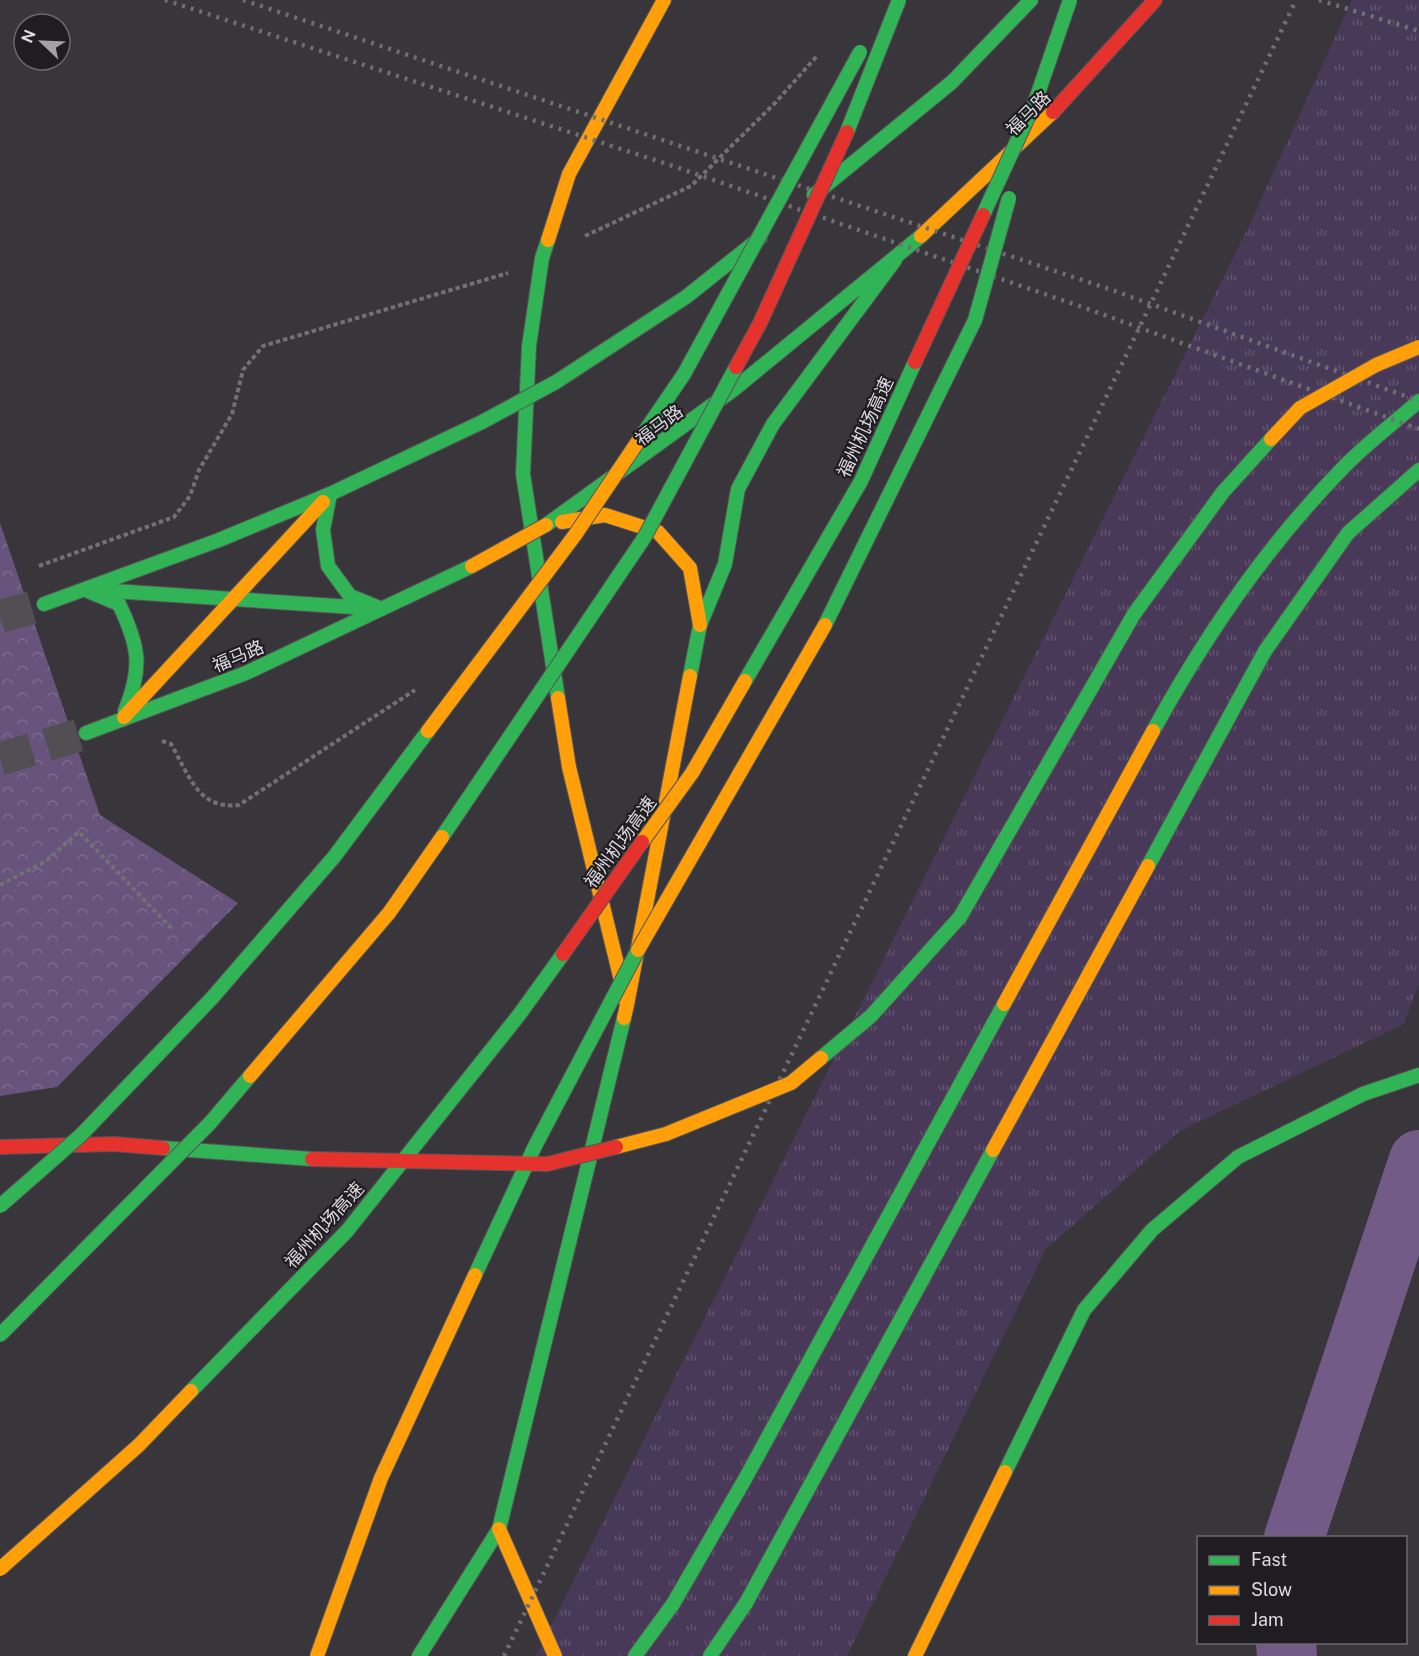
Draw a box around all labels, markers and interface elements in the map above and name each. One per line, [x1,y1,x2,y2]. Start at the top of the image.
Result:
north arrow [12,12,72,72]
text: N [17,27,40,46]
street label: 福马路 [1001,86,1055,140]
street label: 福州机场高速 [833,374,897,480]
street label: 福马路 [631,400,687,450]
street label: 福马路 [209,636,267,676]
street label: 福州机场高速 [580,792,660,892]
street label: 福州机场高速 [280,1178,368,1272]
legend [1197,1536,1407,1644]
text: Fast [1251,1549,1287,1570]
text: Slow [1251,1579,1292,1600]
text: Jam [1251,1609,1284,1630]

